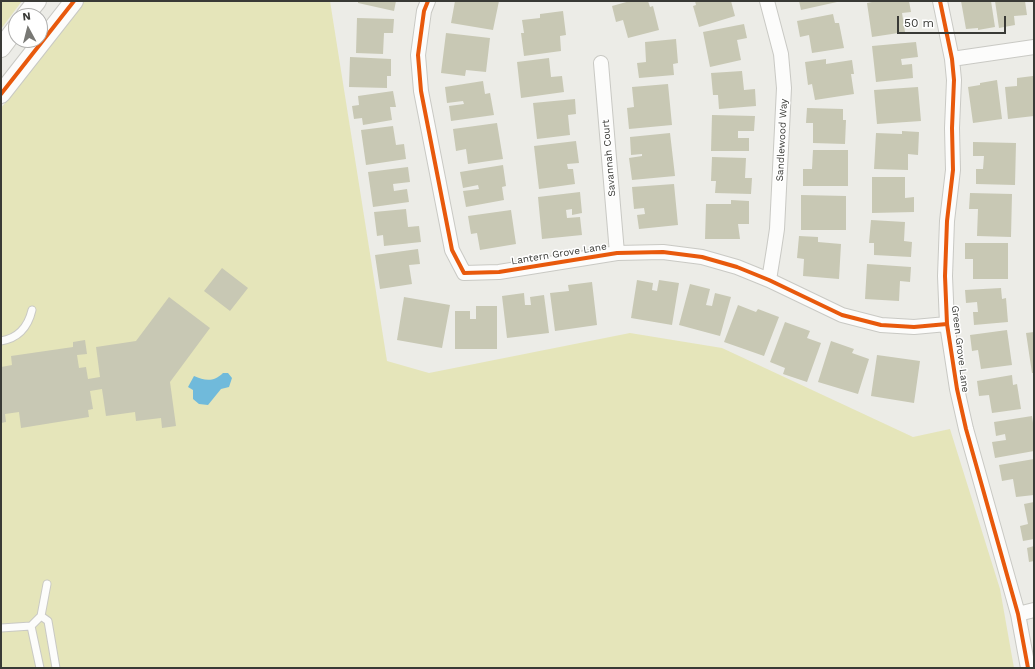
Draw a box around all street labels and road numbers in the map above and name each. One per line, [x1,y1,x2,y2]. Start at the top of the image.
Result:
street label: Sandlewood Way [774,98,790,182]
street label: Savannah Court [600,119,618,197]
street label: Lantern Grove Lane [510,241,608,267]
street label: Green Grove Lane [949,305,971,393]

